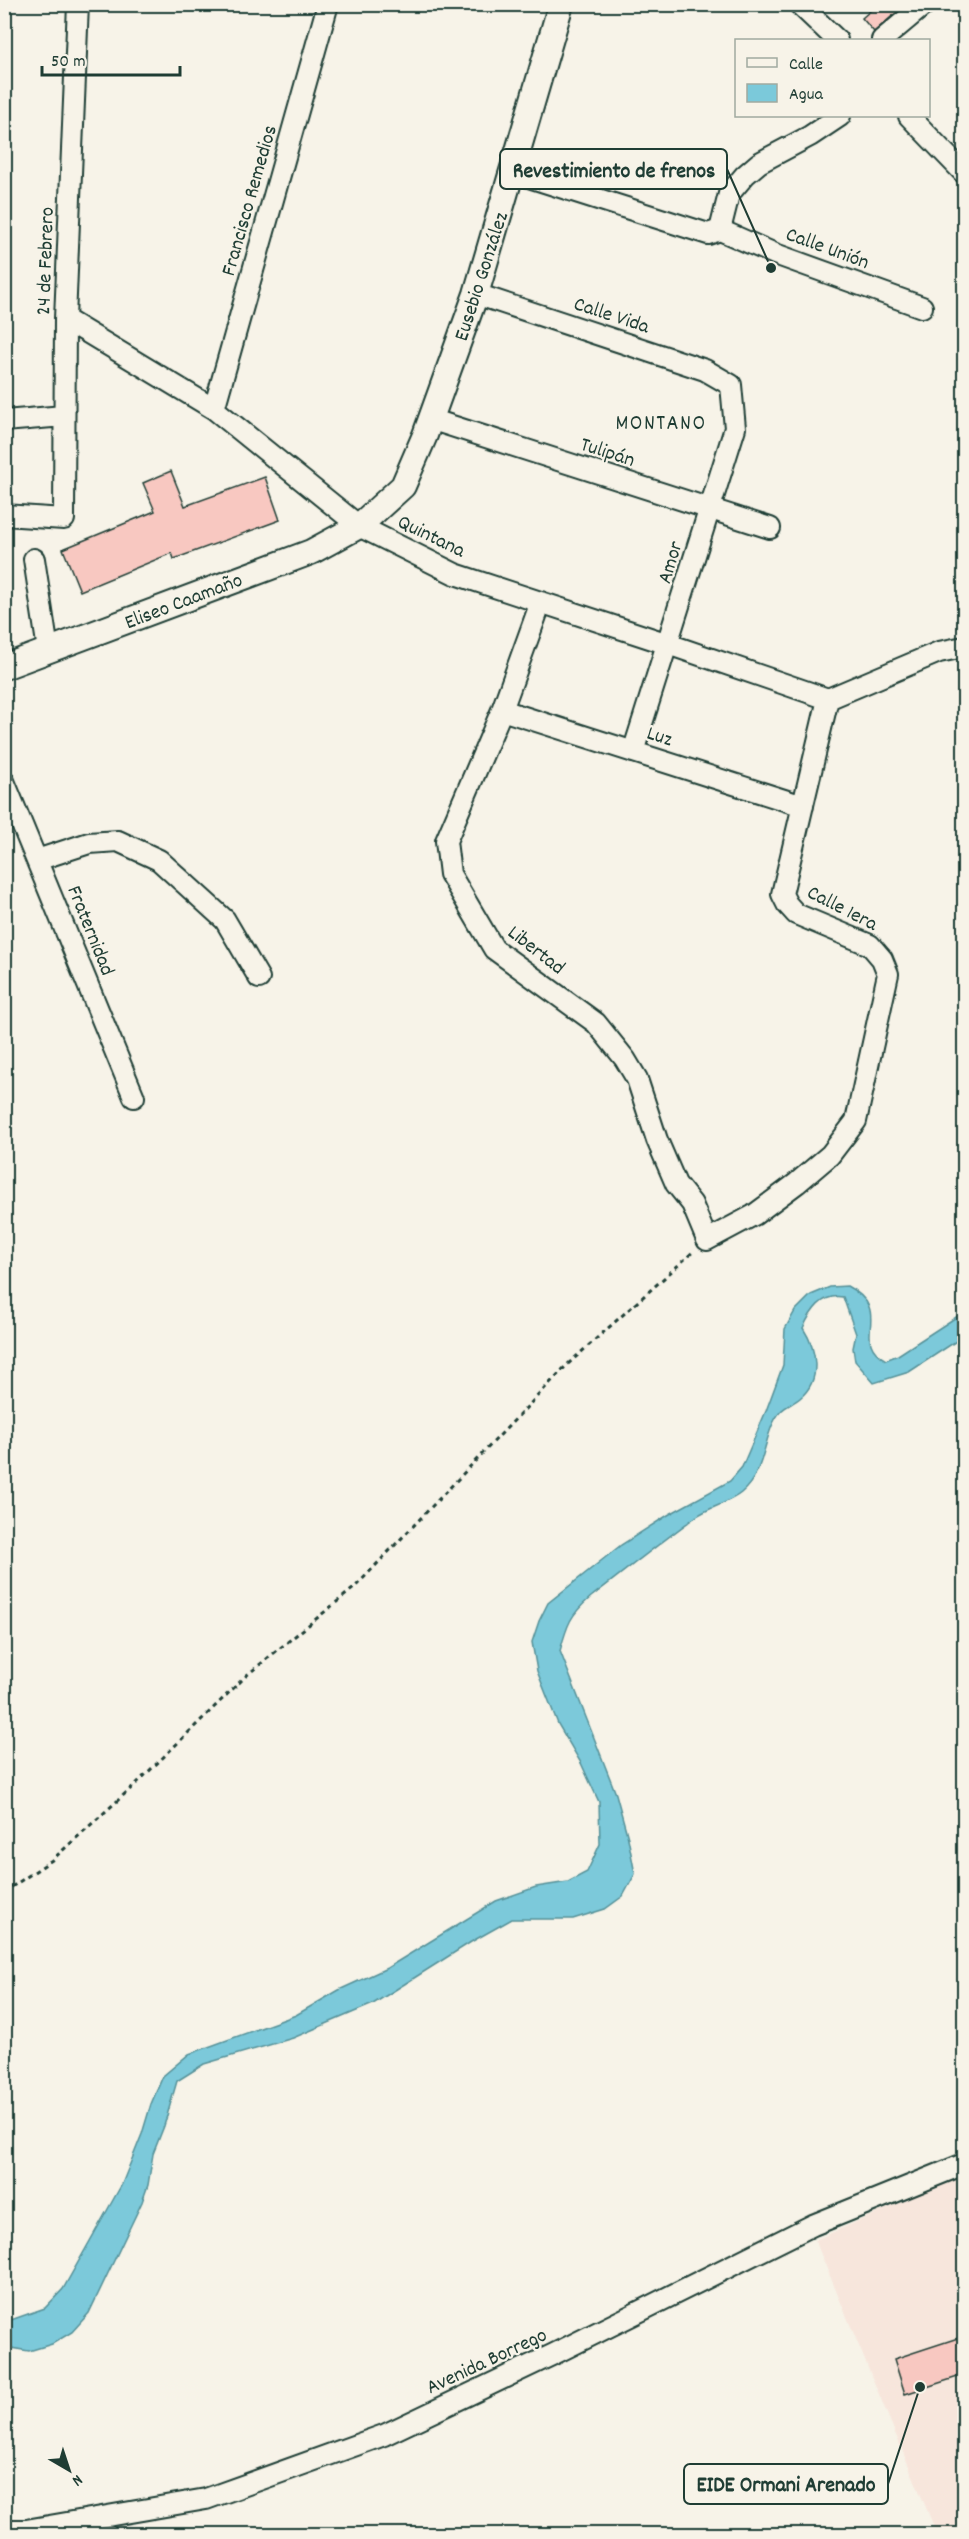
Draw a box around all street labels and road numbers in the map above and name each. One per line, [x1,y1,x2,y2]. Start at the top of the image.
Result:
street label: Francisco Remedios [215,122,287,280]
street label: 24 de Febrero [30,206,64,316]
street label: Eusebio González [448,209,518,345]
street label: Calle Unión [781,221,873,279]
street label: Calle Vida [569,291,654,344]
street label: Tulipán [576,431,638,477]
street label: Quintana [392,508,471,567]
street label: Amor [651,538,693,588]
street label: Eliseo Caamaño [121,567,247,639]
street label: Luz [642,720,676,756]
street label: Calle 1era [801,879,883,941]
street label: Fraternidad [58,882,121,981]
street label: Libertad [500,919,570,984]
street label: Avenida Borrego [422,2322,553,2404]

